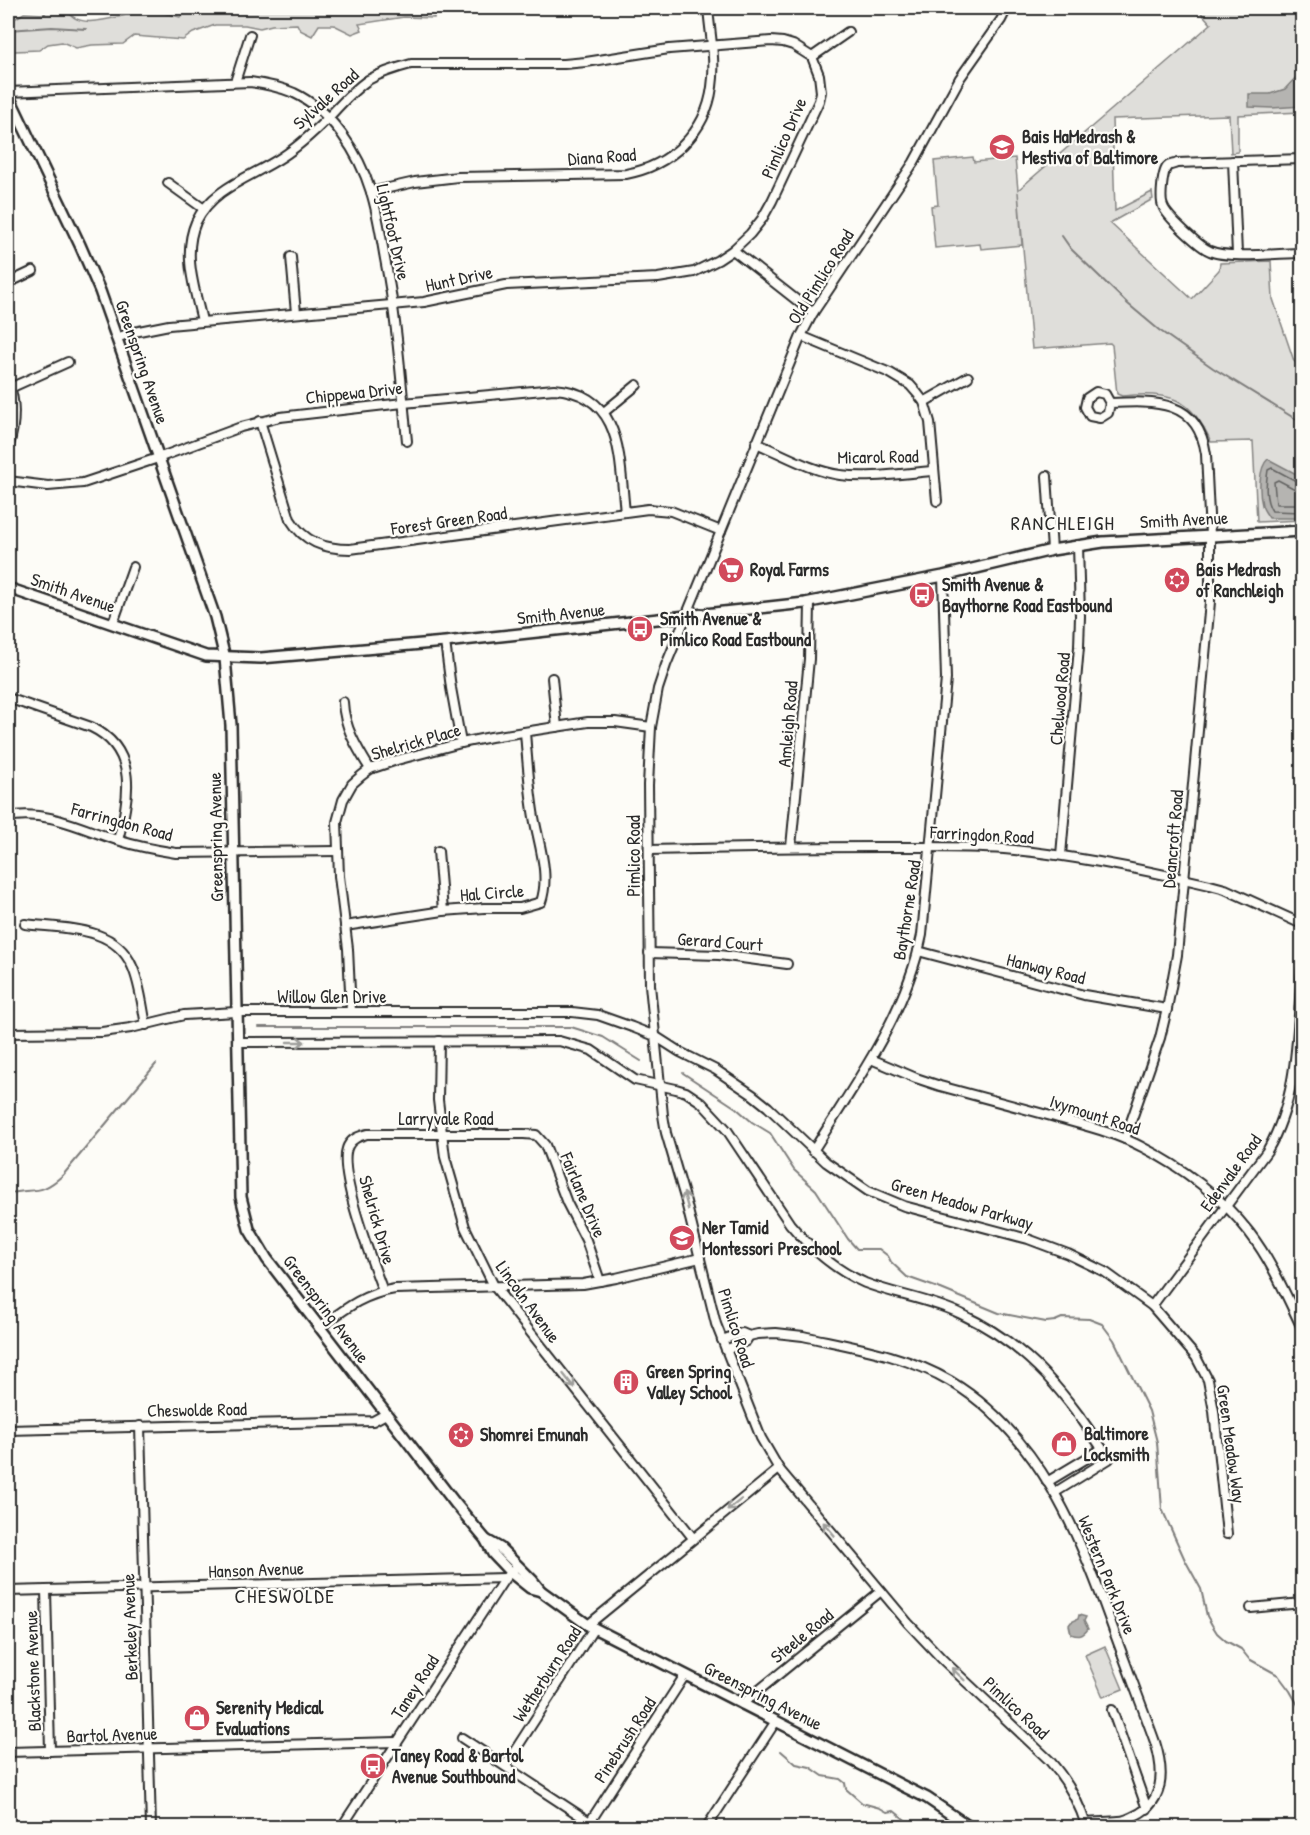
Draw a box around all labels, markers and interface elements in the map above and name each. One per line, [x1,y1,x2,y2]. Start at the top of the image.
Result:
street label: Sylvale Road [287,62,364,135]
street label: Pimlico Drive [755,93,812,182]
place label: Bais HaMedrash & Mestiva of Baltimore [1022,124,1159,170]
school or university icon: Bais HaMedrash & Mestiva of Baltimore [987,132,1017,162]
street label: Diana Road [567,142,637,171]
street label: Lightfoot Drive [370,181,417,282]
street label: Old Pimlico Road [781,224,860,329]
street label: Hunt Drive [423,259,495,298]
street label: Greenspring Avenue [110,297,175,427]
street label: Chippewa Drive [304,375,404,410]
street label: Micarol Road [837,443,919,470]
street label: Forest Green Road [388,500,509,541]
street label: Smith Avenue [1139,505,1229,534]
district label: RANCHLEIGH [1011,509,1115,536]
supermarket icon: Royal Farms [716,555,746,585]
place label: Royal Farms [750,557,829,583]
place label: Bais Medrash of Ranchleigh [1196,557,1284,604]
synagogue icon: Bais Medrash of Ranchleigh [1162,565,1192,595]
street label: Smith Avenue [27,566,119,619]
place label: Smith Avenue & Baythorne Road Eastbound [942,572,1112,619]
bus stop icon: Smith Avenue & Baythorne Road Eastbound [907,580,937,610]
street label: Smith Avenue [516,596,606,631]
place label: Smith Avenue & Pimlico Road Eastbound [660,606,811,652]
bus stop icon: Smith Avenue & Pimlico Road Eastbound [625,614,655,644]
street label: Chelwood Road [1043,652,1076,746]
street label: Amleigh Road [771,680,804,768]
street label: Shelrick Place [368,717,464,766]
street label: Greenspring Avenue [202,772,229,902]
street label: Deancroft Road [1156,789,1189,889]
street label: Farringdon Road [68,796,176,847]
street label: Pimlico Road [621,815,646,897]
street label: Farringdon Road [928,819,1035,850]
street label: Baythorne Road [886,858,927,962]
street label: Hal Circle [459,878,525,907]
street label: Gerard Court [677,926,764,957]
street label: Hanway Road [1004,947,1088,990]
street label: Willow Glen Drive [277,984,387,1009]
one-way arrow [285,1036,305,1048]
street label: Ivymount Road [1047,1088,1144,1141]
street label: Larryvale Road [398,1106,494,1131]
street label: Edenvale Road [1194,1129,1267,1217]
street label: Fairlane Drive [554,1148,613,1241]
street label: Green Meadow Parkway [888,1171,1037,1236]
street label: Shelrick Drive [353,1173,402,1267]
one-way arrow [679,1192,691,1211]
place label: Ner Tamid Montessori Preschool [702,1215,842,1261]
school or university icon: Ner Tamid Montessori Preschool [667,1223,697,1253]
street label: Greenspring Avenue [277,1249,375,1368]
street label: Lincoln Avenue [490,1256,567,1348]
street label: Pimlico Road [712,1285,761,1371]
place label: Green Spring Valley School [646,1359,733,1406]
building icon: Green Spring Valley School [611,1367,641,1397]
one-way arrow [563,1373,576,1389]
street label: Green Meadow Way [1211,1383,1252,1505]
street label: Cheswolde Road [147,1396,247,1423]
synagogue icon: Shomrei Emunah [446,1420,476,1450]
place label: Baltimore Locksmith [1084,1421,1150,1467]
place label: Shomrei Emunah [480,1422,588,1447]
shop icon: Baltimore Locksmith [1049,1429,1079,1459]
one-way arrow [726,1499,742,1512]
street label: Western Park Drive [1072,1512,1143,1638]
one-way arrow [822,1522,836,1537]
street label: Hanson Avenue [208,1555,304,1584]
street label: Berkeley Avenue [115,1573,144,1681]
district label: CHESWOLDE [234,1582,336,1609]
street label: Steele Road [765,1602,838,1669]
street label: Blackstone Avenue [18,1610,47,1732]
street label: Wetherburn Road [506,1621,587,1726]
street label: Taney Road [384,1650,445,1724]
street label: Greenspring Avenue [700,1655,827,1736]
one-way arrow [951,1667,966,1682]
street label: Pimlico Road [978,1671,1055,1745]
street label: Pinebrush Road [587,1692,662,1787]
place label: Serenity Medical Evaluations [216,1695,325,1741]
shop icon: Serenity Medical Evaluations [182,1703,212,1733]
street label: Bartol Avenue [66,1720,158,1749]
place label: Taney Road & Bartol Avenue Southbound [391,1743,524,1789]
bus stop icon: Taney Road & Bartol Avenue Southbound [358,1751,388,1781]

